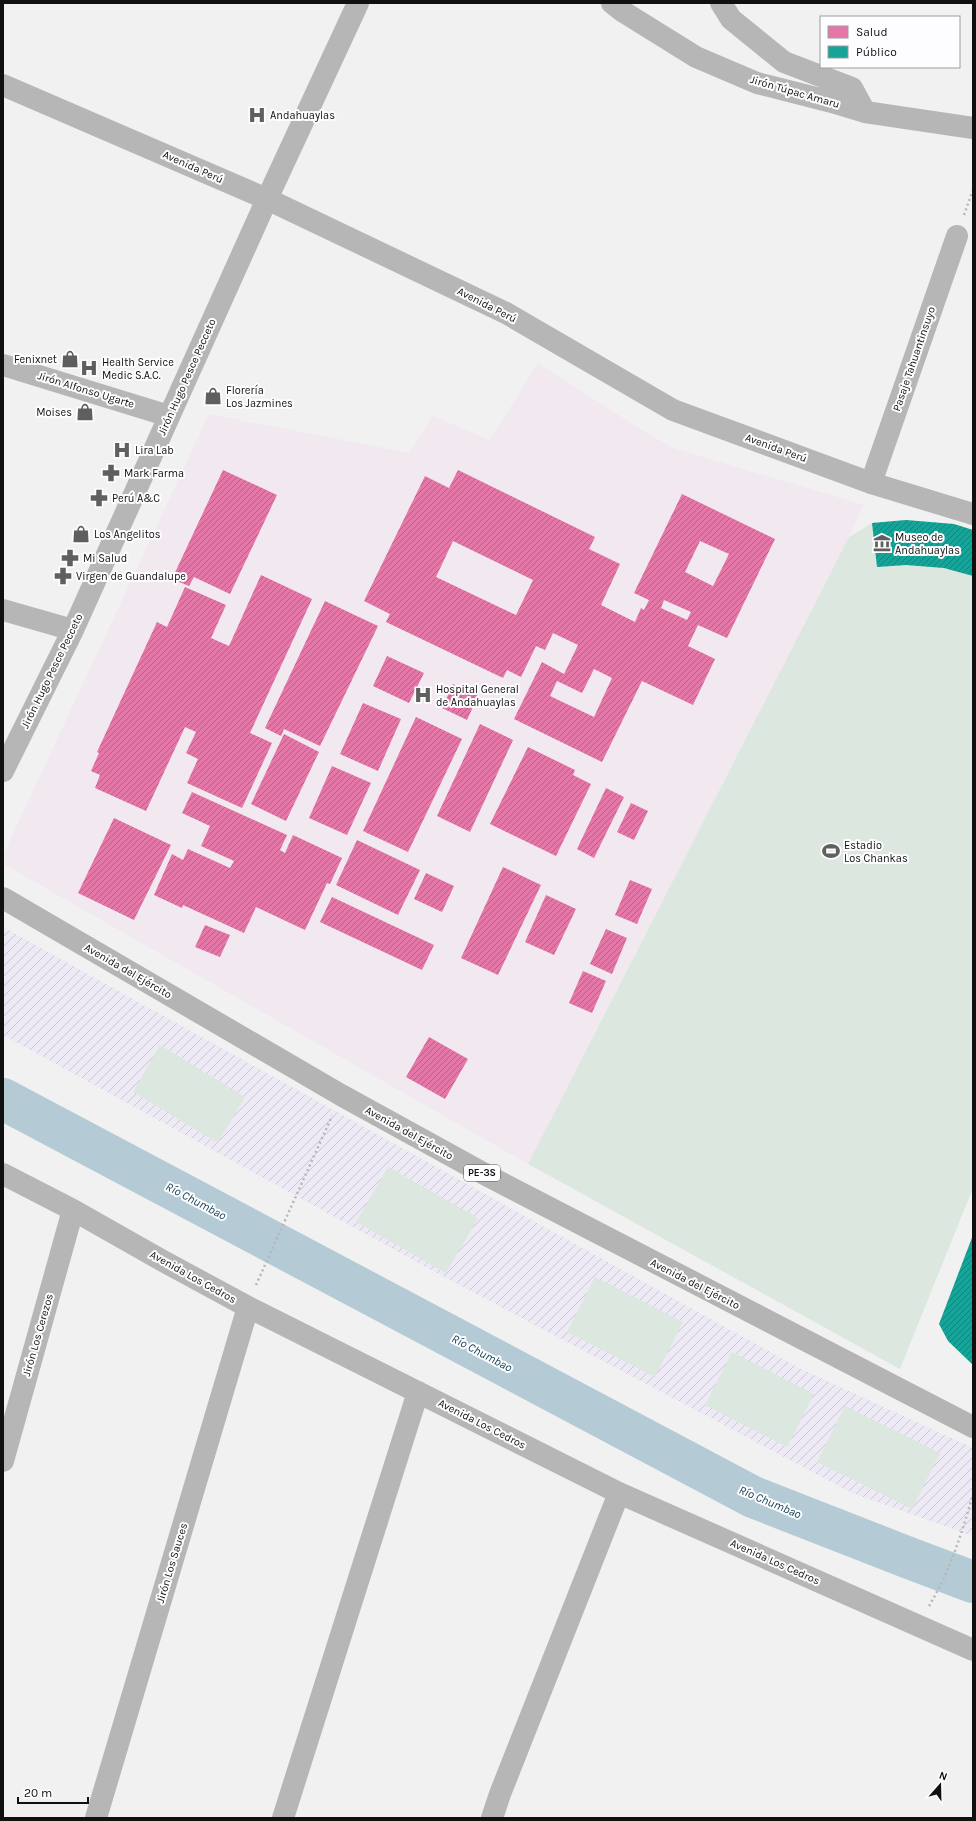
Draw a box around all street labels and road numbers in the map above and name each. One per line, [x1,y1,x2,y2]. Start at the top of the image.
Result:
street label: Jirón Túpac Amaru [749,73,841,111]
street label: Avenida Perú [161,148,225,186]
street label: Avenida Perú [455,285,519,325]
street label: Pasaje Tahuantinsuyo [890,305,938,413]
street label: Jirón Hugo Pesce Pecceto [155,317,219,437]
street label: Jirón Alfonso Ugarte [36,369,136,411]
street label: Avenida Perú [743,431,809,465]
street label: Jirón Hugo Pesce Pecceto [19,611,85,731]
street label: Avenida del Ejército [82,941,174,1001]
street label: Avenida del Ejército [363,1103,455,1163]
road number: PE-3S [464,1165,500,1181]
street label: Avenida Los Cedros [148,1248,239,1306]
street label: Avenida del Ejército [648,1256,742,1312]
street label: Jirón Los Cerezos [20,1292,56,1378]
street label: Avenida Los Cedros [436,1396,528,1452]
street label: Jirón Los Sauces [154,1521,190,1605]
street label: Avenida Los Cedros [728,1536,822,1588]

